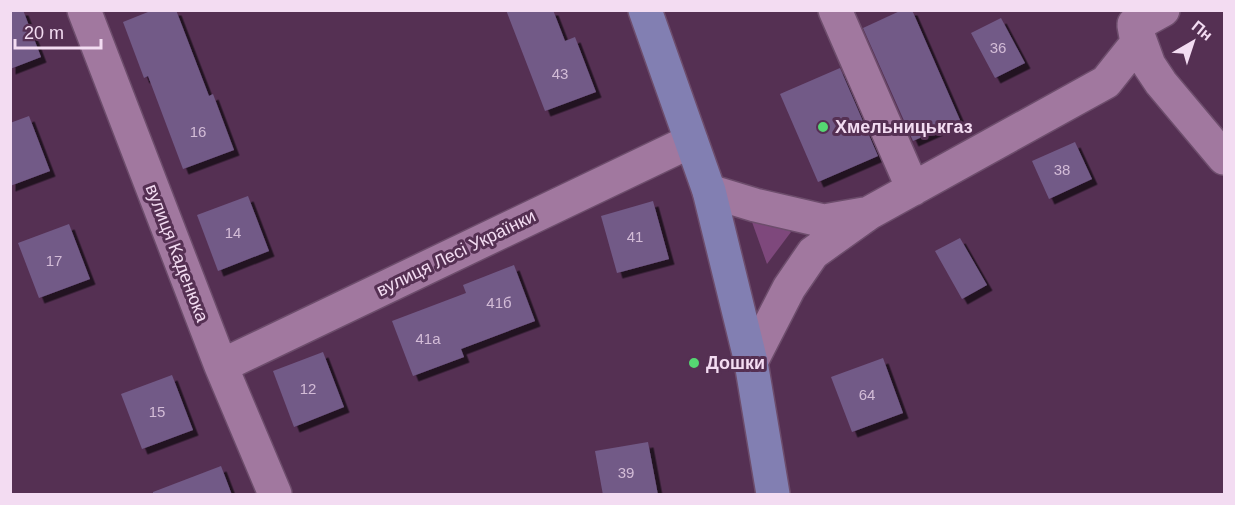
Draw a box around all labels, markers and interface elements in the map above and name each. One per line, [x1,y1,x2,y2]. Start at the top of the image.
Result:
scale bar [15,12,100,50]
north arrow [1163,12,1223,72]
text: Пн [1189,17,1216,44]
text: 20 m [24,23,64,43]
house number: 36 [990,39,1006,56]
house number: 43 [552,65,568,82]
place label: Хмельницькгаз [835,117,973,137]
marker: Хмельницькгаз [816,120,830,134]
house number: 16 [190,123,206,140]
house number: 38 [1054,161,1070,178]
street label: вулиця Каденюка [141,181,213,326]
street label: вулиця Лесі Українки [373,206,539,300]
house number: 14 [225,224,241,241]
house number: 41 [627,228,643,245]
house number: 17 [46,252,62,269]
house number: 41б [486,294,512,311]
house number: 41а [415,330,441,347]
place label: Дошки [706,353,765,373]
marker: Дошки [687,356,701,370]
house number: 12 [300,380,316,397]
house number: 64 [859,386,875,403]
house number: 15 [149,403,165,420]
house number: 39 [618,464,634,481]

